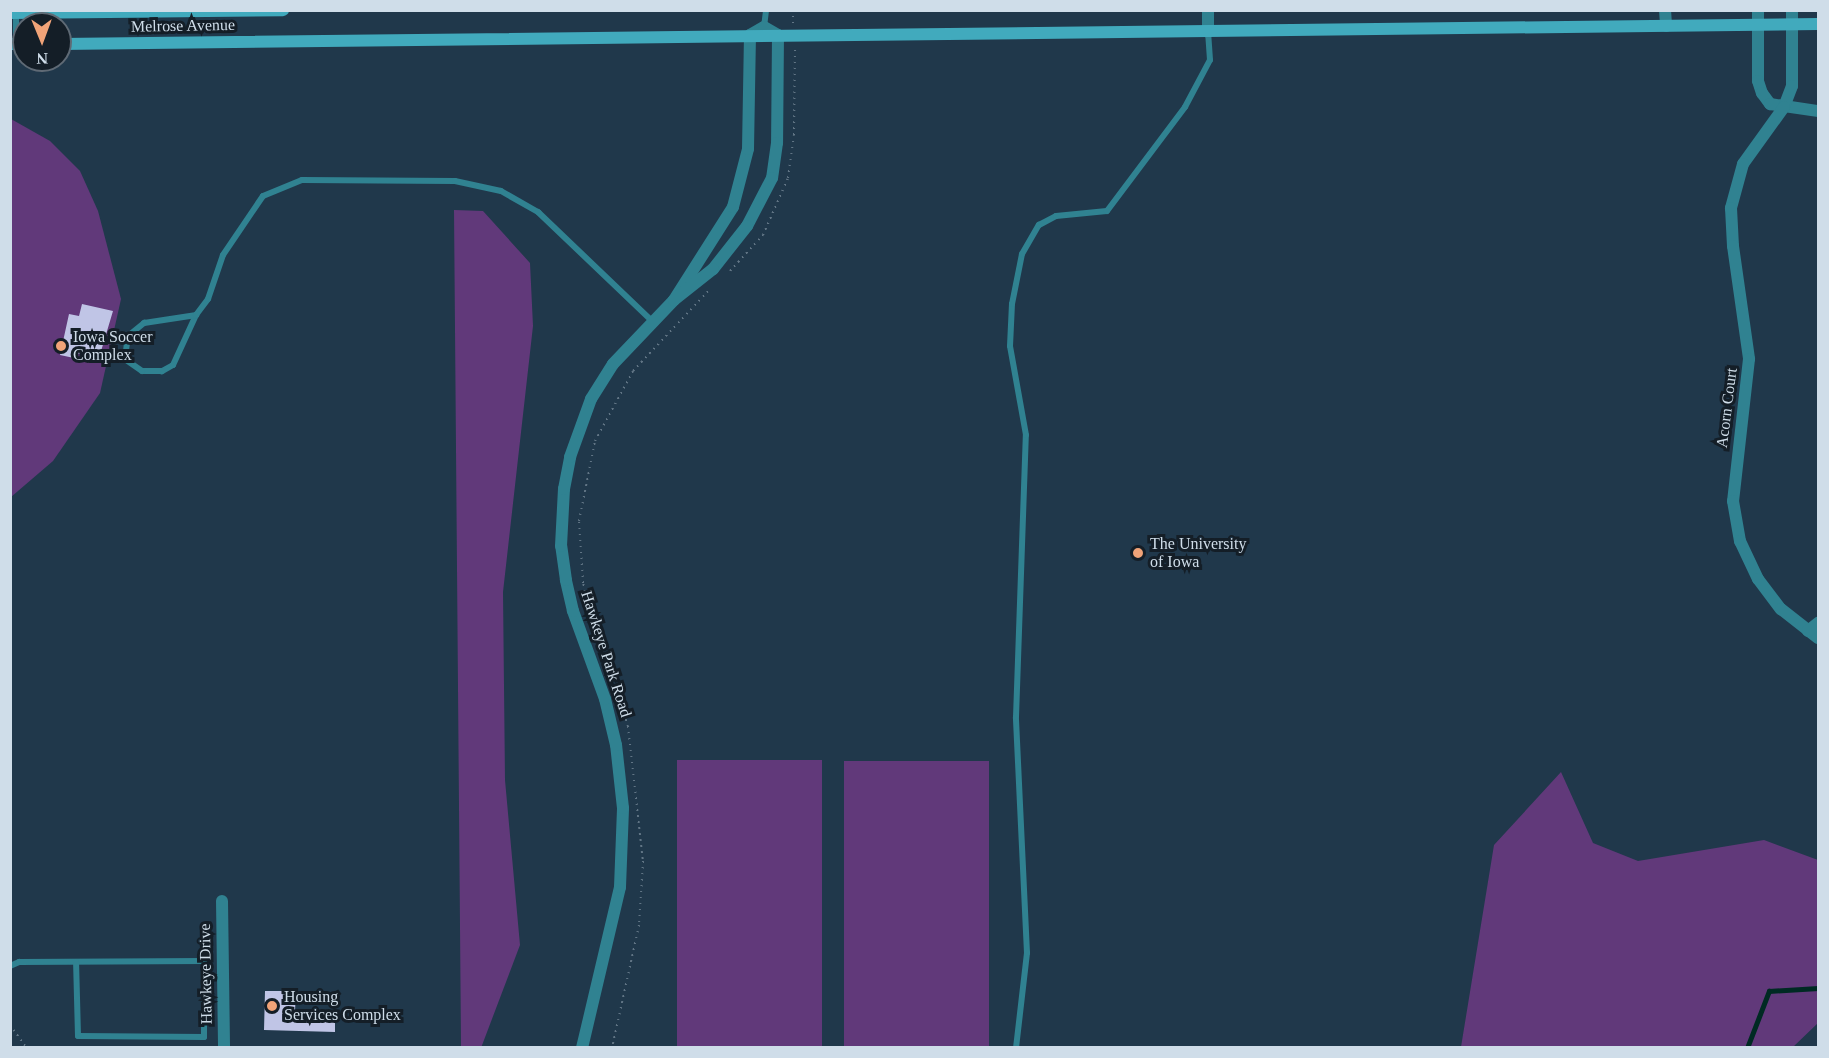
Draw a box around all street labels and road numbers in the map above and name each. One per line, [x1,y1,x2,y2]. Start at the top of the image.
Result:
street label: Melrose Avenue [130,15,236,37]
street label: Acorn Court [1713,367,1741,449]
street label: Hawkeye Park Road [577,588,635,720]
street label: Hawkeye Drive [196,923,216,1025]

